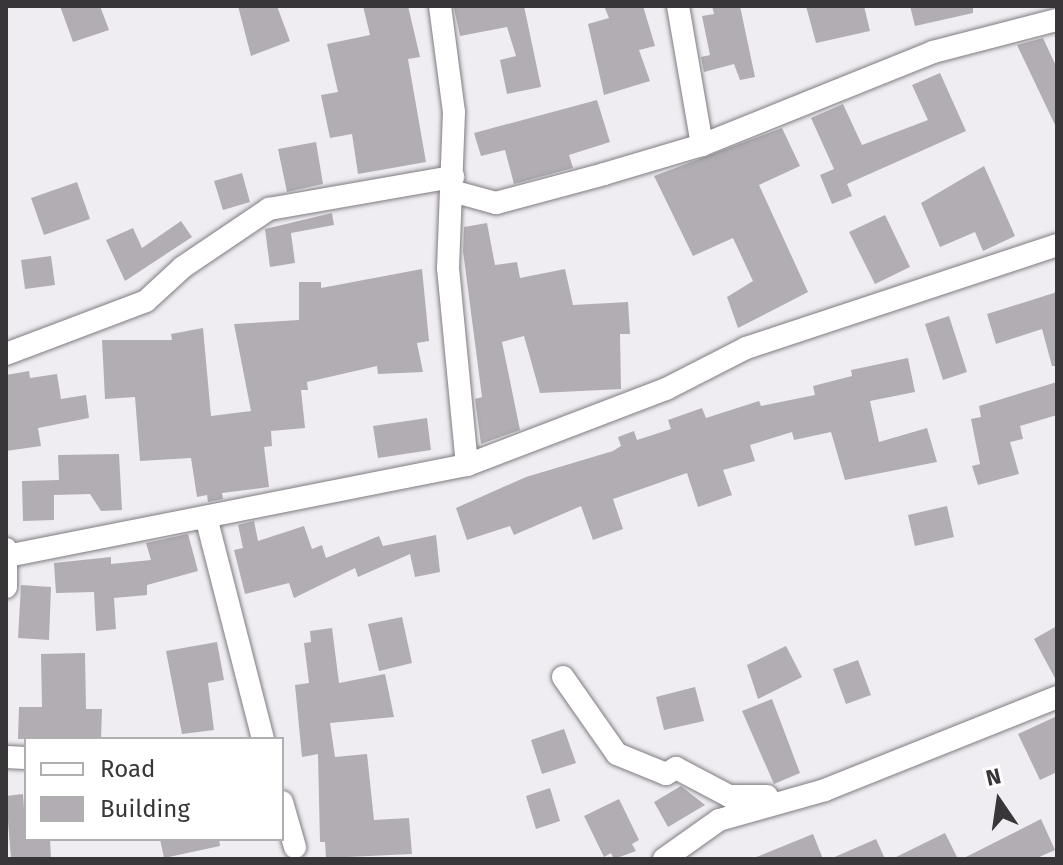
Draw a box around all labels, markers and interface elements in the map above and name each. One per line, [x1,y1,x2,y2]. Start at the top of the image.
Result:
legend [24,737,284,841]
text: Road [100,755,155,783]
north arrow [959,761,1039,841]
text: N [983,762,1004,792]
text: Building [100,795,190,823]

